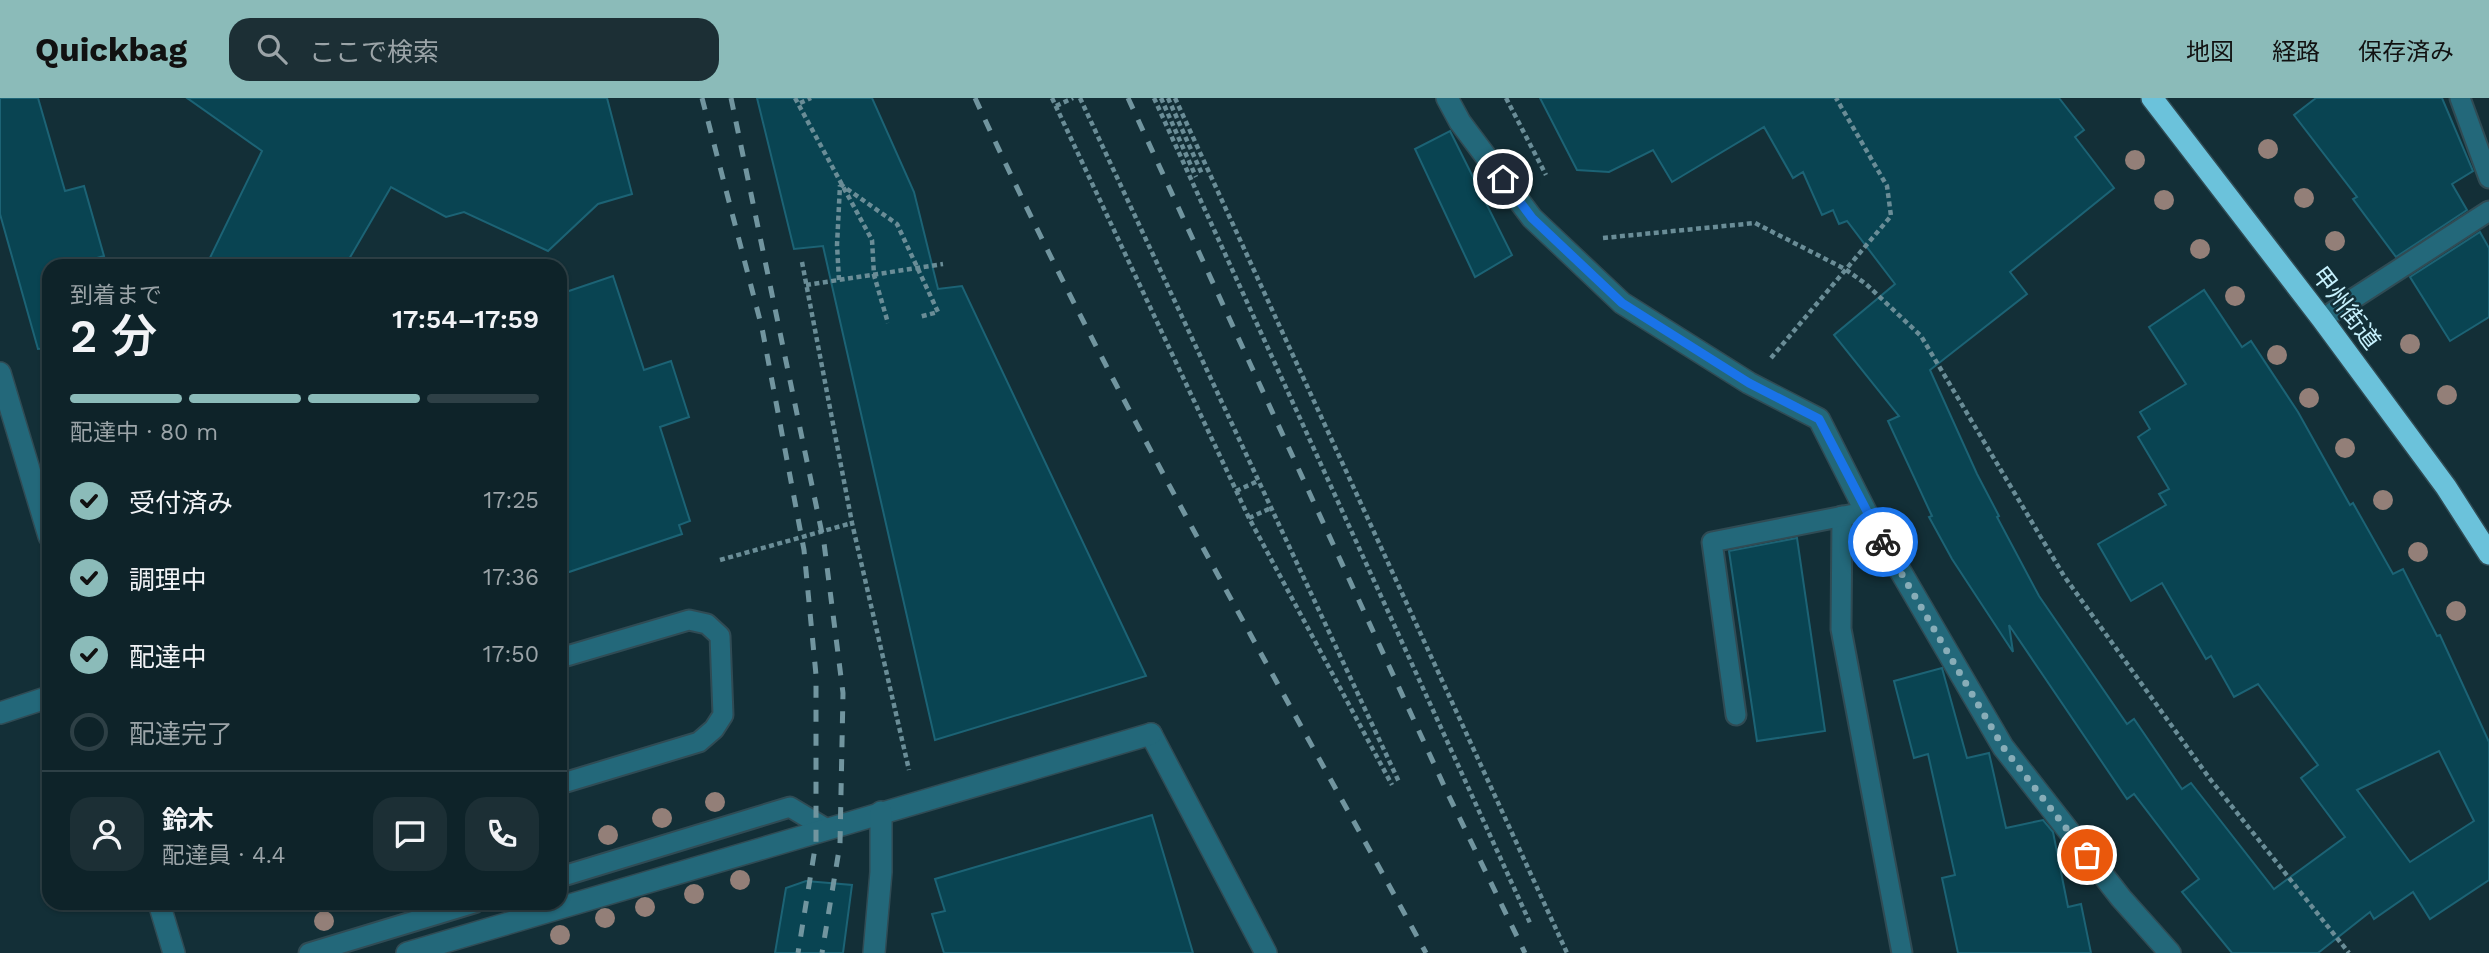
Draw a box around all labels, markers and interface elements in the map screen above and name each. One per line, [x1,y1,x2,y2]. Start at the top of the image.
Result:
search box [229,18,719,81]
text: Quickbag [35,30,187,69]
icon: search [253,30,291,68]
text: ここで検索 [309,37,439,67]
text: 地図 [2186,38,2234,66]
text: 経路 [2272,38,2320,66]
text: 保存済み [2358,38,2454,66]
pin [1473,149,1533,209]
icon: home [1484,160,1522,198]
street label: 甲州街道 [2306,261,2386,355]
text: 到着まで [70,282,162,309]
text: 17:54–17:59 [392,304,539,334]
text: 2 分 [70,309,157,363]
text: 配達中 · 80 m [70,419,218,446]
icon: check [70,482,108,520]
text: 17:25 [484,487,539,514]
text: 受付済み [129,488,233,518]
courier [1848,507,1918,577]
icon: bike [1864,523,1902,561]
icon: check [70,559,108,597]
text: 17:36 [483,564,539,591]
text: 調理中 [129,565,207,595]
icon: check [70,636,108,674]
text: 17:50 [483,641,539,668]
text: 配達中 [129,642,207,672]
text: 配達完了 [129,719,233,749]
button: person [70,797,144,871]
button: chat [373,797,447,871]
button: phone [465,797,539,871]
text: 鈴木 [162,805,214,835]
pin [2057,825,2117,885]
icon: bag [2068,836,2106,874]
text: 配達員 · 4.4 [162,842,286,869]

